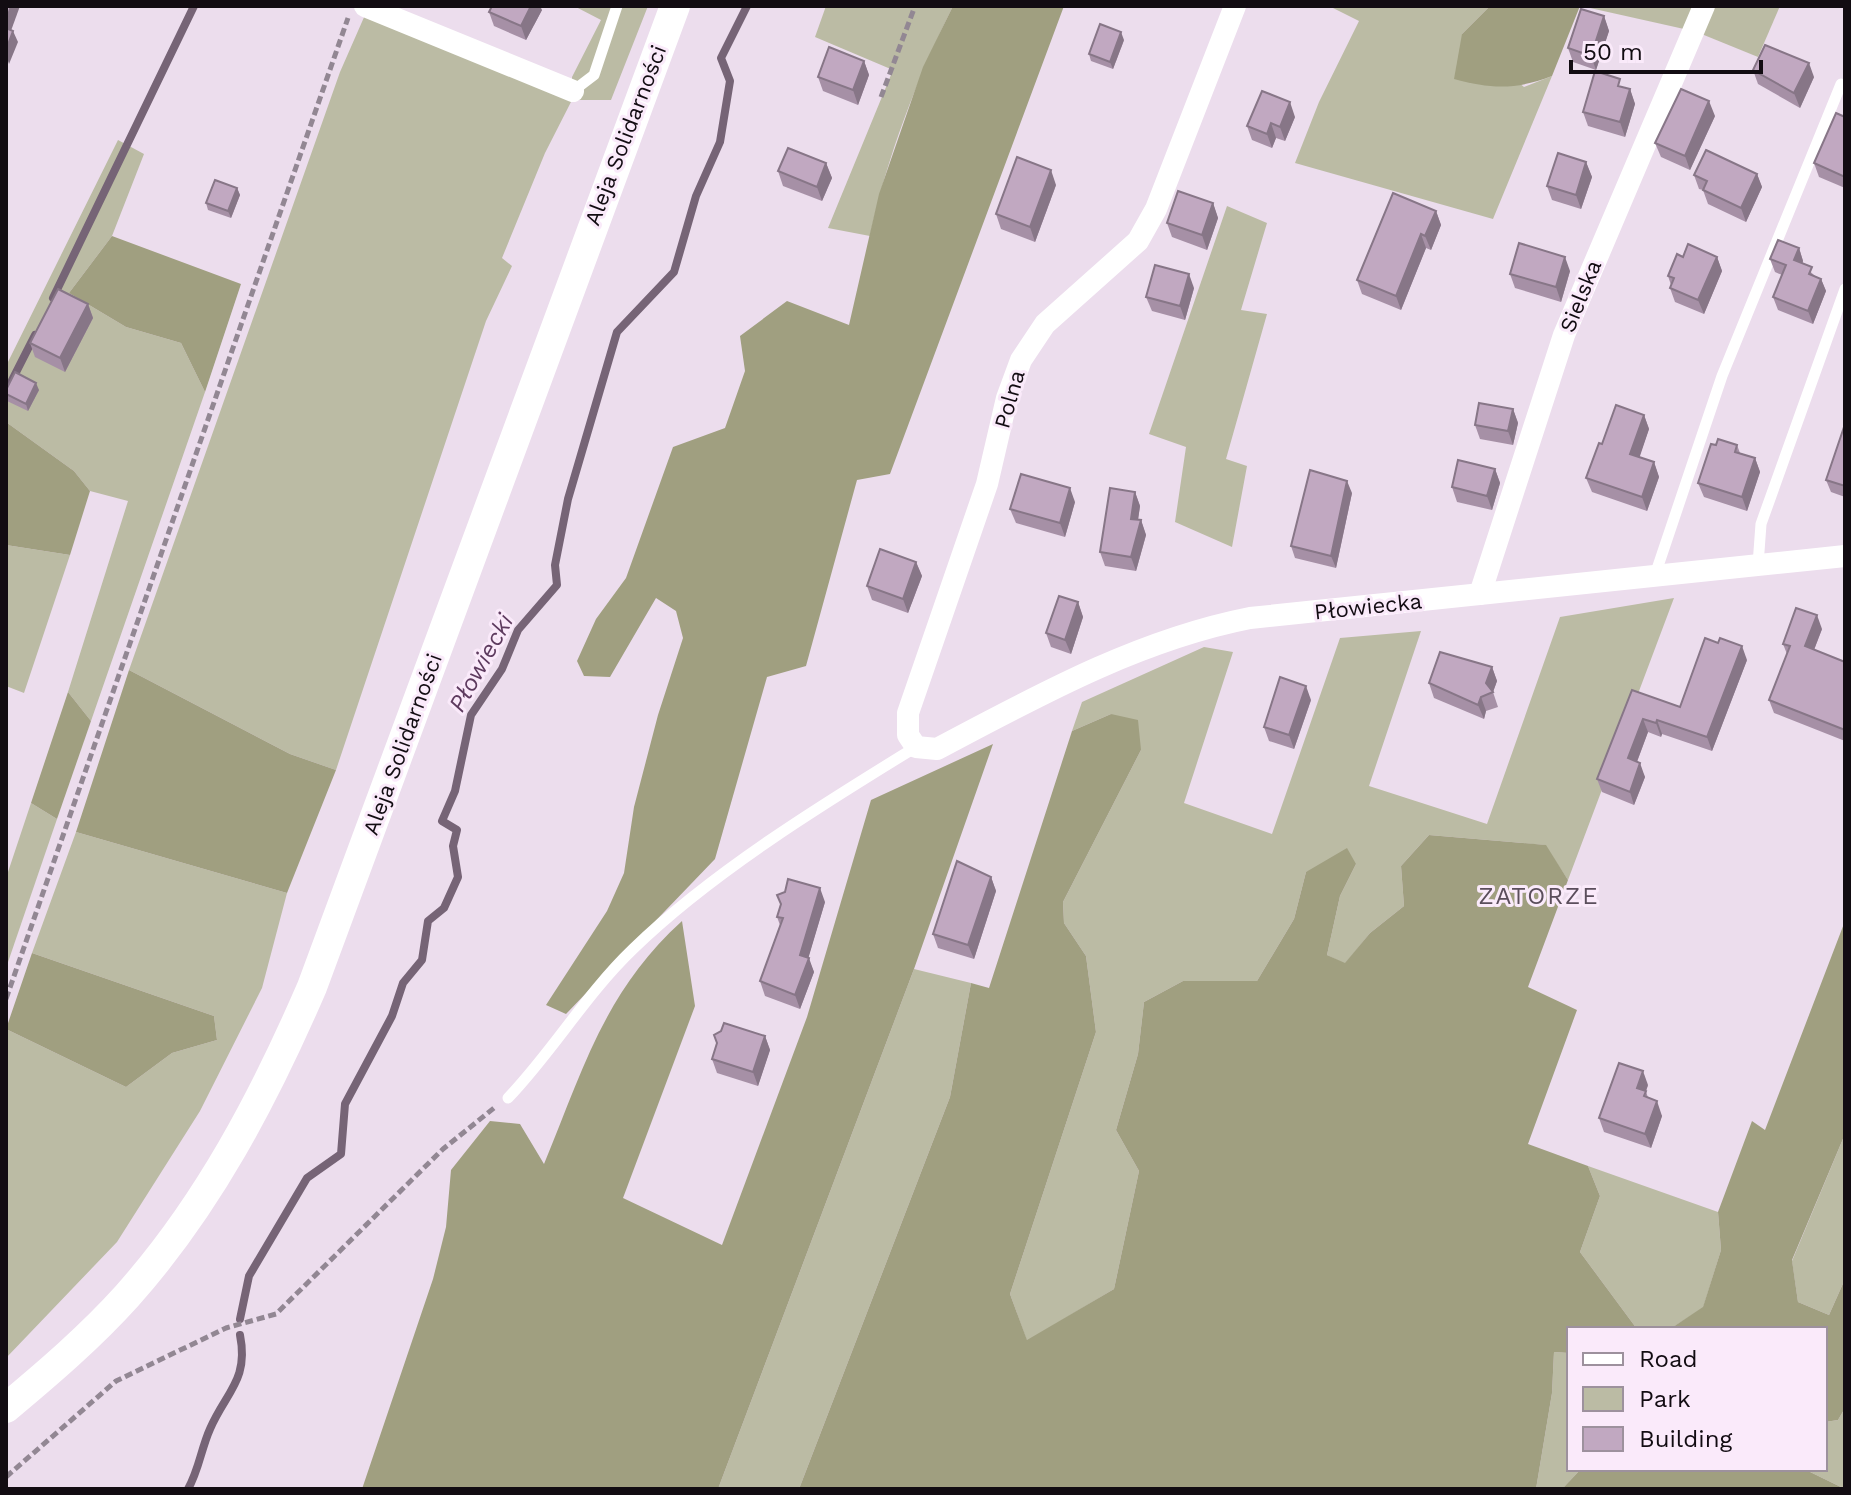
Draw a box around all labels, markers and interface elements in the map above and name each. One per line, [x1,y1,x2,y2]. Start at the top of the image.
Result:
scale bar [1571,24,1761,74]
text: 50 m [1583,38,1643,66]
street label: Aleja Solidarności [580,42,671,229]
street label: Sielska [1555,256,1606,336]
street label: Polna [989,367,1030,431]
street label: Płowiecka [1313,588,1423,625]
water label: Płowiecki [443,609,520,717]
street label: Aleja Solidarności [358,650,447,838]
district label: ZATORZE [1478,882,1600,910]
legend [1567,1327,1827,1471]
text: Road [1639,1345,1698,1373]
text: Park [1639,1385,1691,1413]
text: Building [1639,1425,1732,1453]

